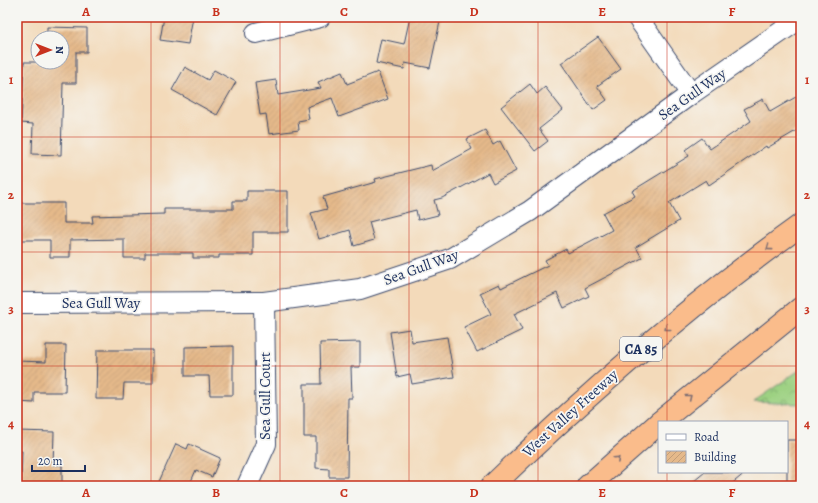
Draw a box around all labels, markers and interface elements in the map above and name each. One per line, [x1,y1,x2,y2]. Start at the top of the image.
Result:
text: A [81,3,91,20]
text: B [212,3,220,20]
text: C [340,3,348,20]
text: D [469,3,479,20]
text: E [598,3,606,20]
text: F [729,3,736,20]
north arrow [30,30,70,70]
text: N [52,46,67,54]
street label: Sea Gull Way [654,63,730,125]
text: 1 [9,71,14,88]
text: 1 [805,71,810,88]
text: 2 [8,186,15,203]
text: 2 [804,186,811,203]
one-way arrow [767,243,774,250]
street label: Sea Gull Way [381,244,462,290]
street label: Sea Gull Way [62,293,141,313]
text: 3 [8,300,14,317]
text: 3 [804,300,810,317]
one-way arrow [665,323,672,330]
road number: CA 85 [620,337,662,361]
street label: Sea Gull Court [255,352,275,440]
street label: West Valley Freeway [517,364,622,462]
one-way arrow [685,394,692,401]
text: 4 [8,415,14,432]
text: 4 [804,415,810,432]
legend [658,421,788,473]
text: Road [694,429,720,445]
scale bar [32,447,85,473]
text: Building [694,449,736,465]
text: 20 m [38,453,62,469]
one-way arrow [612,457,620,464]
text: A [81,484,91,501]
text: B [212,484,220,501]
text: C [340,484,348,501]
text: D [469,484,479,501]
text: E [598,484,606,501]
text: F [729,484,736,501]

